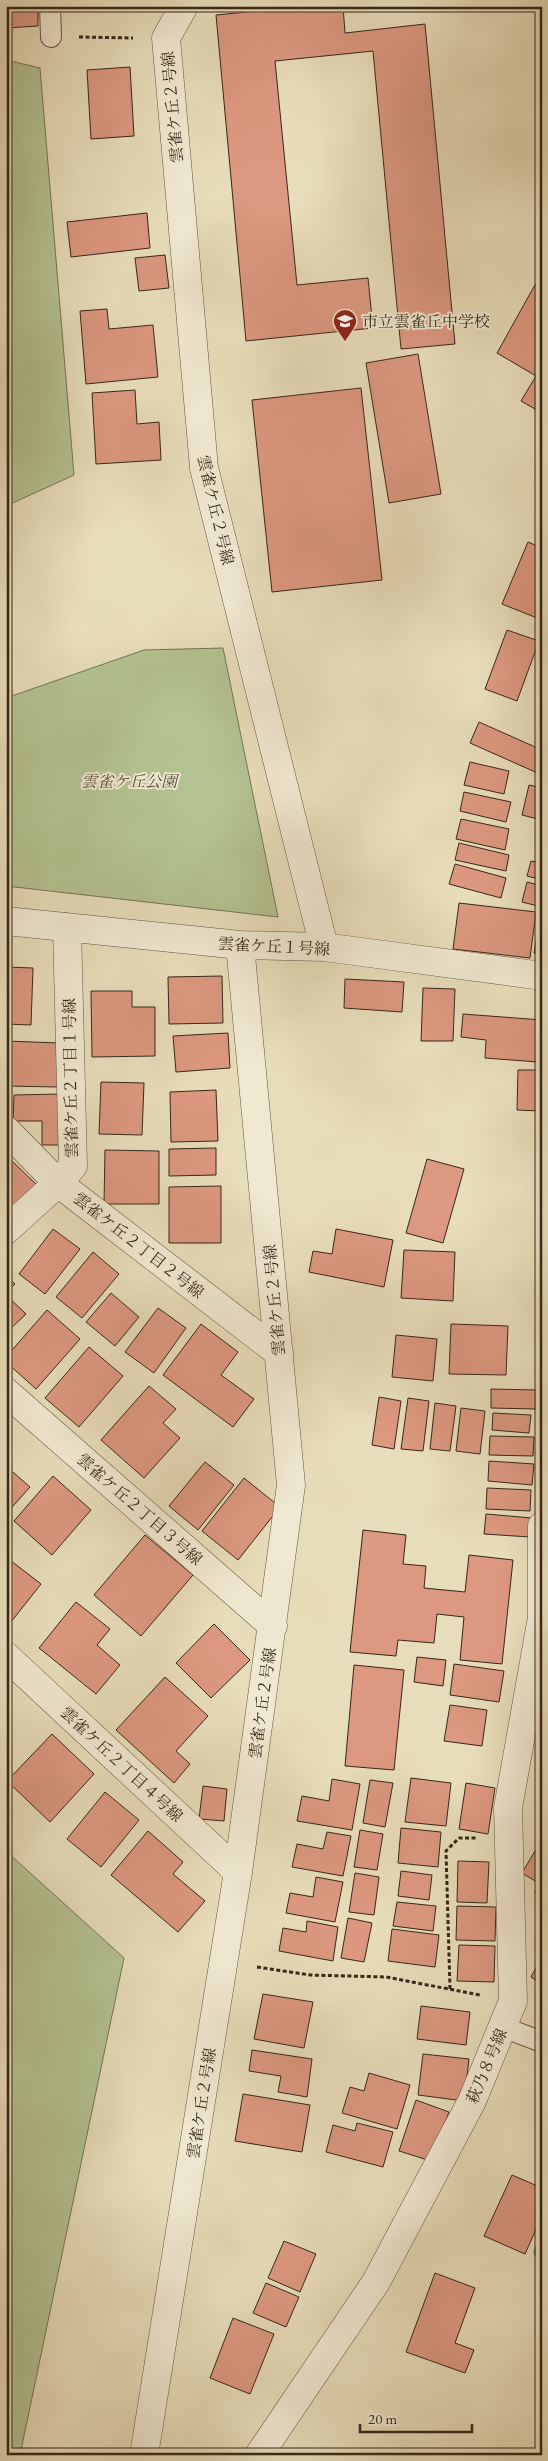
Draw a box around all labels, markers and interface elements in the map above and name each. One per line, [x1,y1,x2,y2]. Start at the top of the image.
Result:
street label: 雲雀ケ丘２号線 [157,50,188,164]
school or university icon: 市立雲雀丘中学校 [332,308,358,342]
place label: 市立雲雀丘中学校 [362,311,490,332]
street label: 雲雀ケ丘２号線 [193,453,238,567]
park label: 雲雀ケ丘公園 [81,771,180,792]
street label: 雲雀ケ丘１号線 [217,933,330,960]
street label: 雲雀ケ丘２丁目１号線 [59,998,82,1158]
street label: 雲雀ケ丘２丁目２号線 [69,1188,208,1303]
street label: 雲雀ケ丘２号線 [259,1243,290,1357]
street label: 雲雀ケ丘２丁目３号線 [72,1449,207,1570]
street label: 雲雀ケ丘２号線 [244,1646,281,1760]
street label: 雲雀ケ丘２丁目４号線 [56,1702,187,1827]
street label: 萩乃８号線 [461,2025,512,2107]
street label: 雲雀ケ丘２号線 [182,2046,221,2160]
scale bar [360,2401,473,2433]
text: 20 m [368,2409,397,2428]

